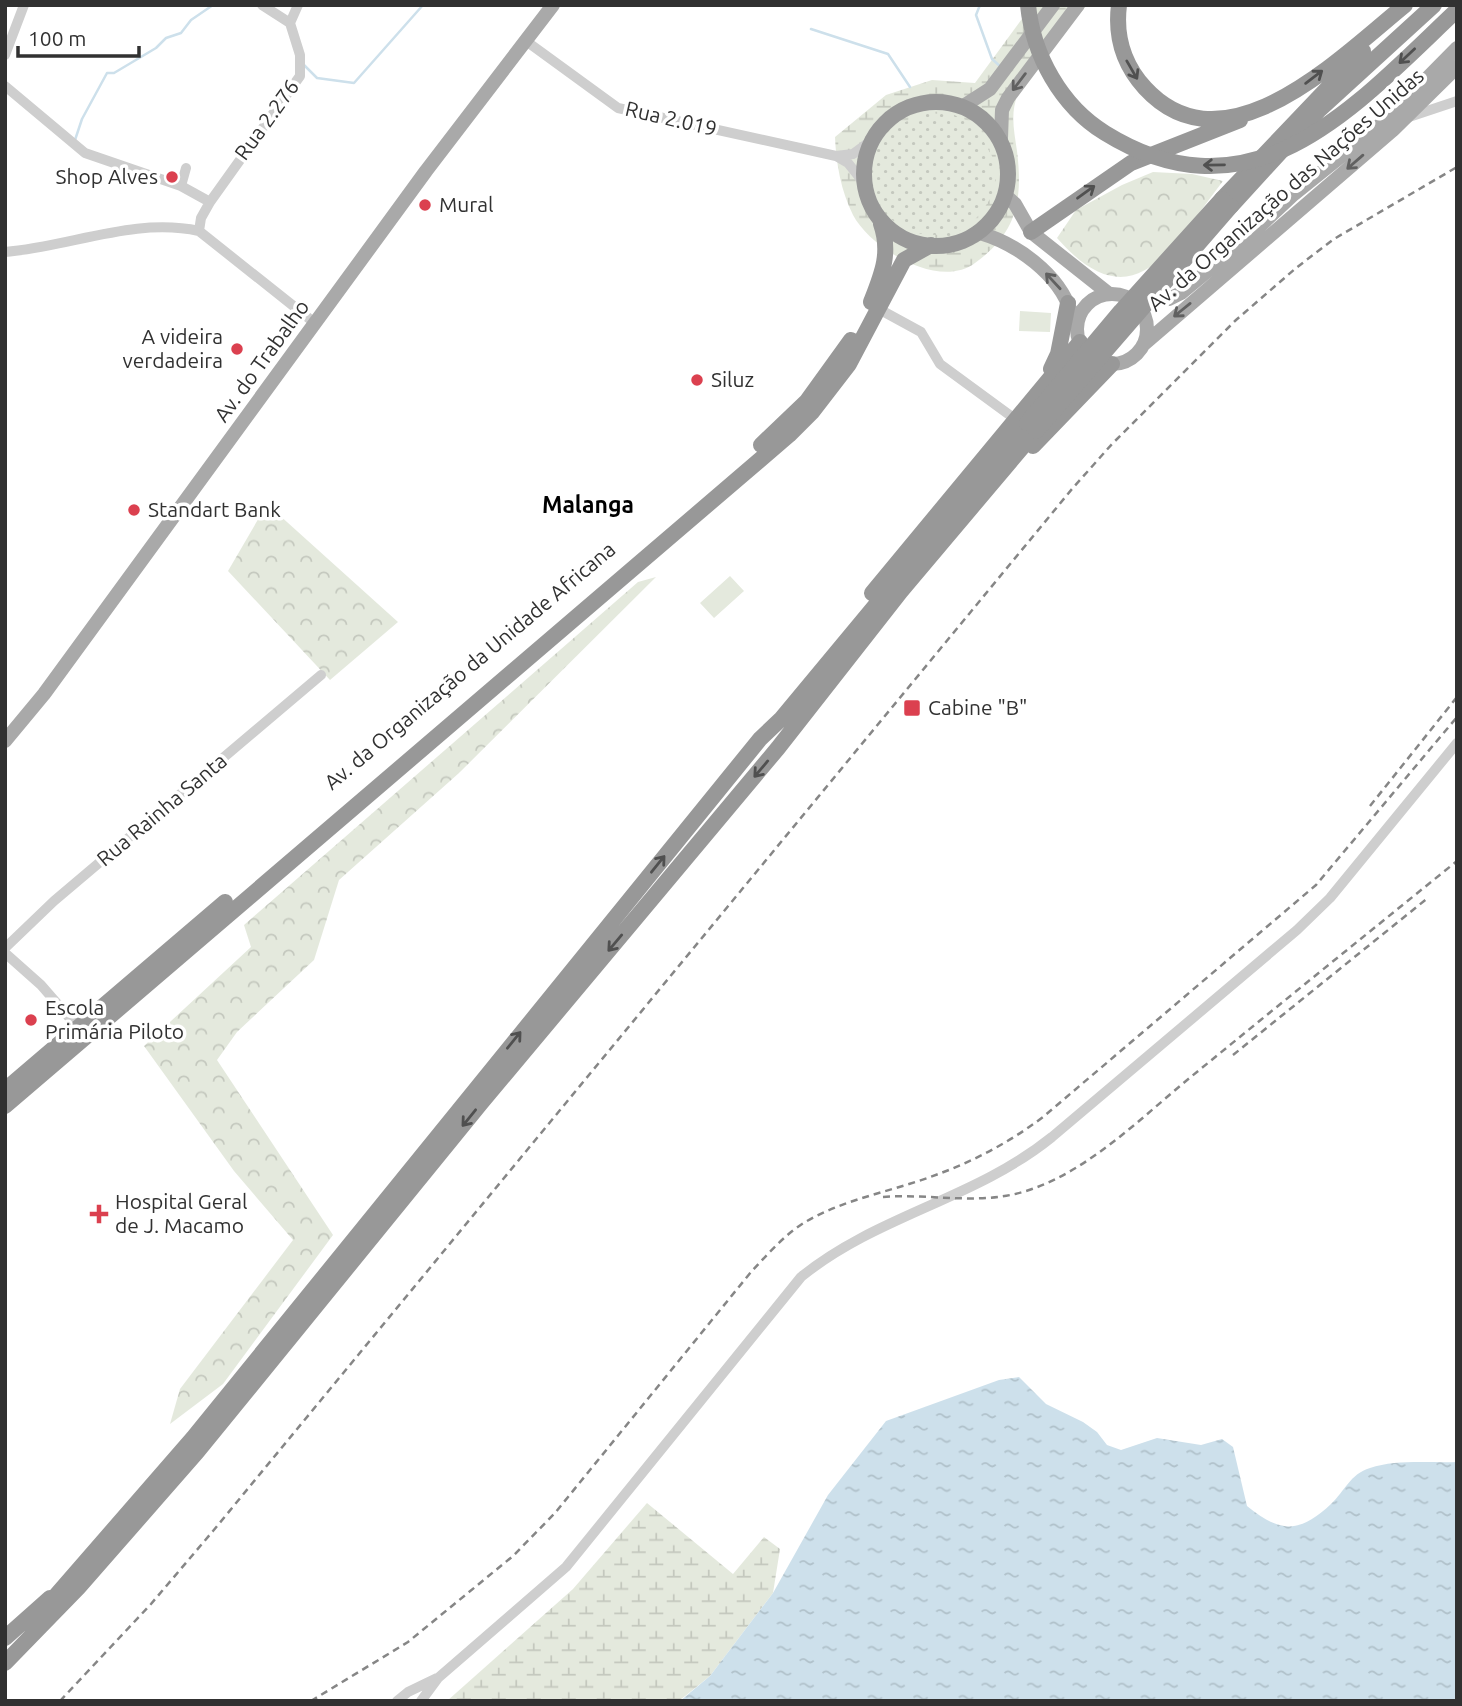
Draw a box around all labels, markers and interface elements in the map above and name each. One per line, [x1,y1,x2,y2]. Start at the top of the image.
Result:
scale bar [18,14,138,58]
text: 100 m [28,26,86,50]
one-way arrow [1399,48,1416,65]
one-way arrow [1125,60,1139,80]
street label: Av. da Organização das Nações Unidas [1143,63,1428,315]
one-way arrow [1304,70,1323,85]
one-way arrow [1012,73,1027,92]
street label: Rua 2.276 [229,75,303,164]
street label: Rua 2.019 [623,96,719,140]
one-way arrow [1346,154,1364,170]
one-way arrow [1203,159,1226,172]
place label: Shop Alves [56,164,158,188]
marker: Shop Alves [164,169,180,185]
one-way arrow [1076,185,1095,199]
place label: Mural [439,192,493,216]
marker: Mural [417,197,433,213]
one-way arrow [1044,273,1061,290]
street label: Av. do Trabalho [209,295,313,426]
one-way arrow [1173,302,1191,318]
place label: A videira verdadeira [122,324,223,372]
marker: A videira verdadeira [229,341,245,357]
place label: Siluz [711,367,754,391]
marker: Siluz [689,372,705,388]
district label: Malanga [542,492,634,517]
place label: Standart Bank [148,497,281,521]
marker: Standart Bank [126,502,142,518]
street label: Av. da Organização da Unidade Africana [319,536,620,794]
place label: Cabine "B" [928,695,1027,719]
marker: Cabine "B" [902,698,922,718]
street label: Rua Rainha Santa [92,748,231,870]
one-way arrow [753,759,769,777]
one-way arrow [650,856,665,874]
one-way arrow [607,934,623,952]
place label: Escola Primária Piloto [45,995,184,1043]
marker: Escola Primária Piloto [23,1012,39,1028]
one-way arrow [506,1032,521,1050]
one-way arrow [461,1108,477,1126]
place label: Hospital Geral de J. Macamo [115,1189,248,1237]
marker: Hospital Geral de J. Macamo [89,1204,109,1224]

